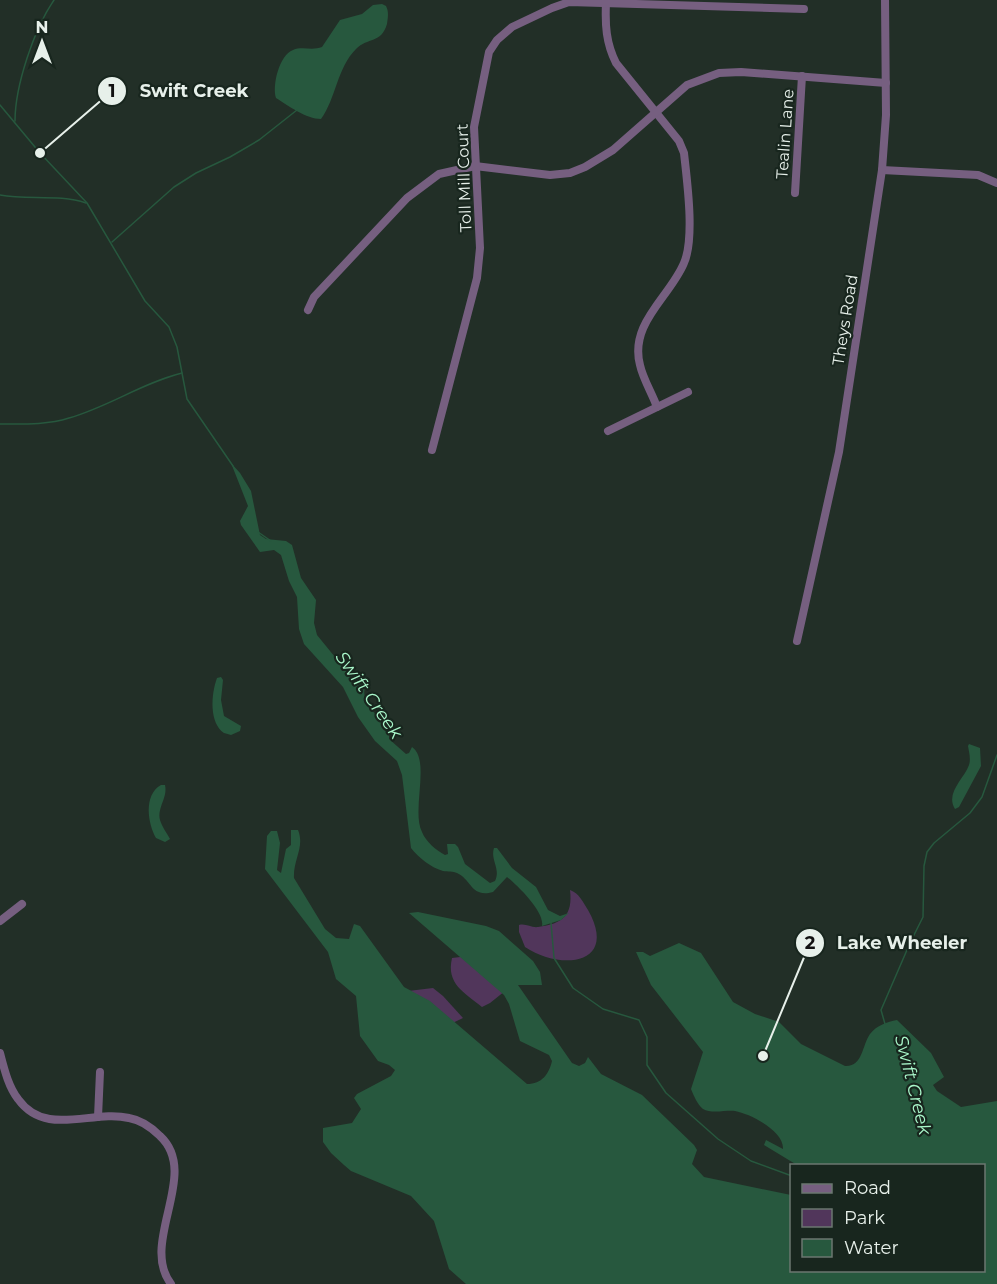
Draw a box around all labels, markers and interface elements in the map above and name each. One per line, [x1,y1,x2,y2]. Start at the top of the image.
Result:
north arrow [12,12,72,72]
text: N [36,18,48,37]
callout: Swift Creek [97,73,260,109]
text: 1 [108,80,116,102]
text: Swift Creek [140,80,249,102]
street label: Tealin Lane [772,88,798,180]
street label: Toll Mill Court [453,123,475,233]
street label: Theys Road [828,273,862,367]
water label: Swift Creek [331,647,408,744]
callout: Lake Wheeler [795,925,979,961]
text: 2 [805,932,816,954]
text: Lake Wheeler [837,932,967,954]
water label: Swift Creek [890,1033,936,1138]
legend [790,1164,985,1272]
text: Road [844,1177,891,1199]
text: Park [844,1207,885,1229]
text: Water [844,1237,899,1259]

